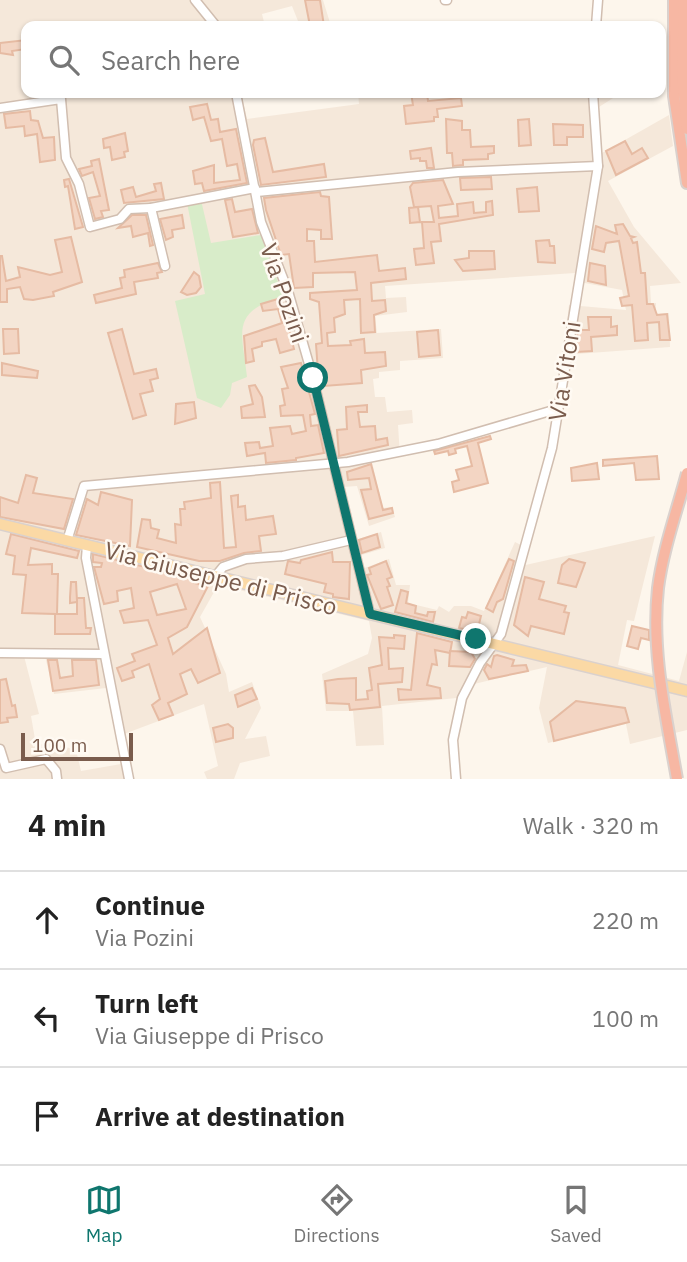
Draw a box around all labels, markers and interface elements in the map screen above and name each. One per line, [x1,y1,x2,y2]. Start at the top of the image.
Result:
search box [21,21,666,98]
icon: search [45,41,83,79]
text: Search here [101,43,240,77]
street label: Via Pozini [253,239,317,347]
street label: Via Vitoni [540,319,588,423]
route start [297,362,328,393]
street label: Via Giuseppe di Prisco [101,534,341,622]
route end [460,623,491,654]
scale bar [21,730,133,762]
text: 100 m [32,733,87,757]
text: 4 min [28,805,106,844]
text: Walk · 320 m [523,810,659,840]
text: Continue [95,888,205,922]
icon: ahead [28,901,66,939]
text: 220 m [592,905,659,935]
text: Via Pozini [95,922,194,952]
text: Turn left [95,986,198,1020]
icon: left [28,999,66,1037]
text: 100 m [592,1003,659,1033]
text: Via Giuseppe di Prisco [95,1020,324,1050]
icon: arrive [28,1097,66,1135]
text: Arrive at destination [95,1099,345,1133]
tab: Map [85,1181,123,1247]
tab: Directions [293,1181,380,1247]
tab: Saved [550,1181,602,1247]

